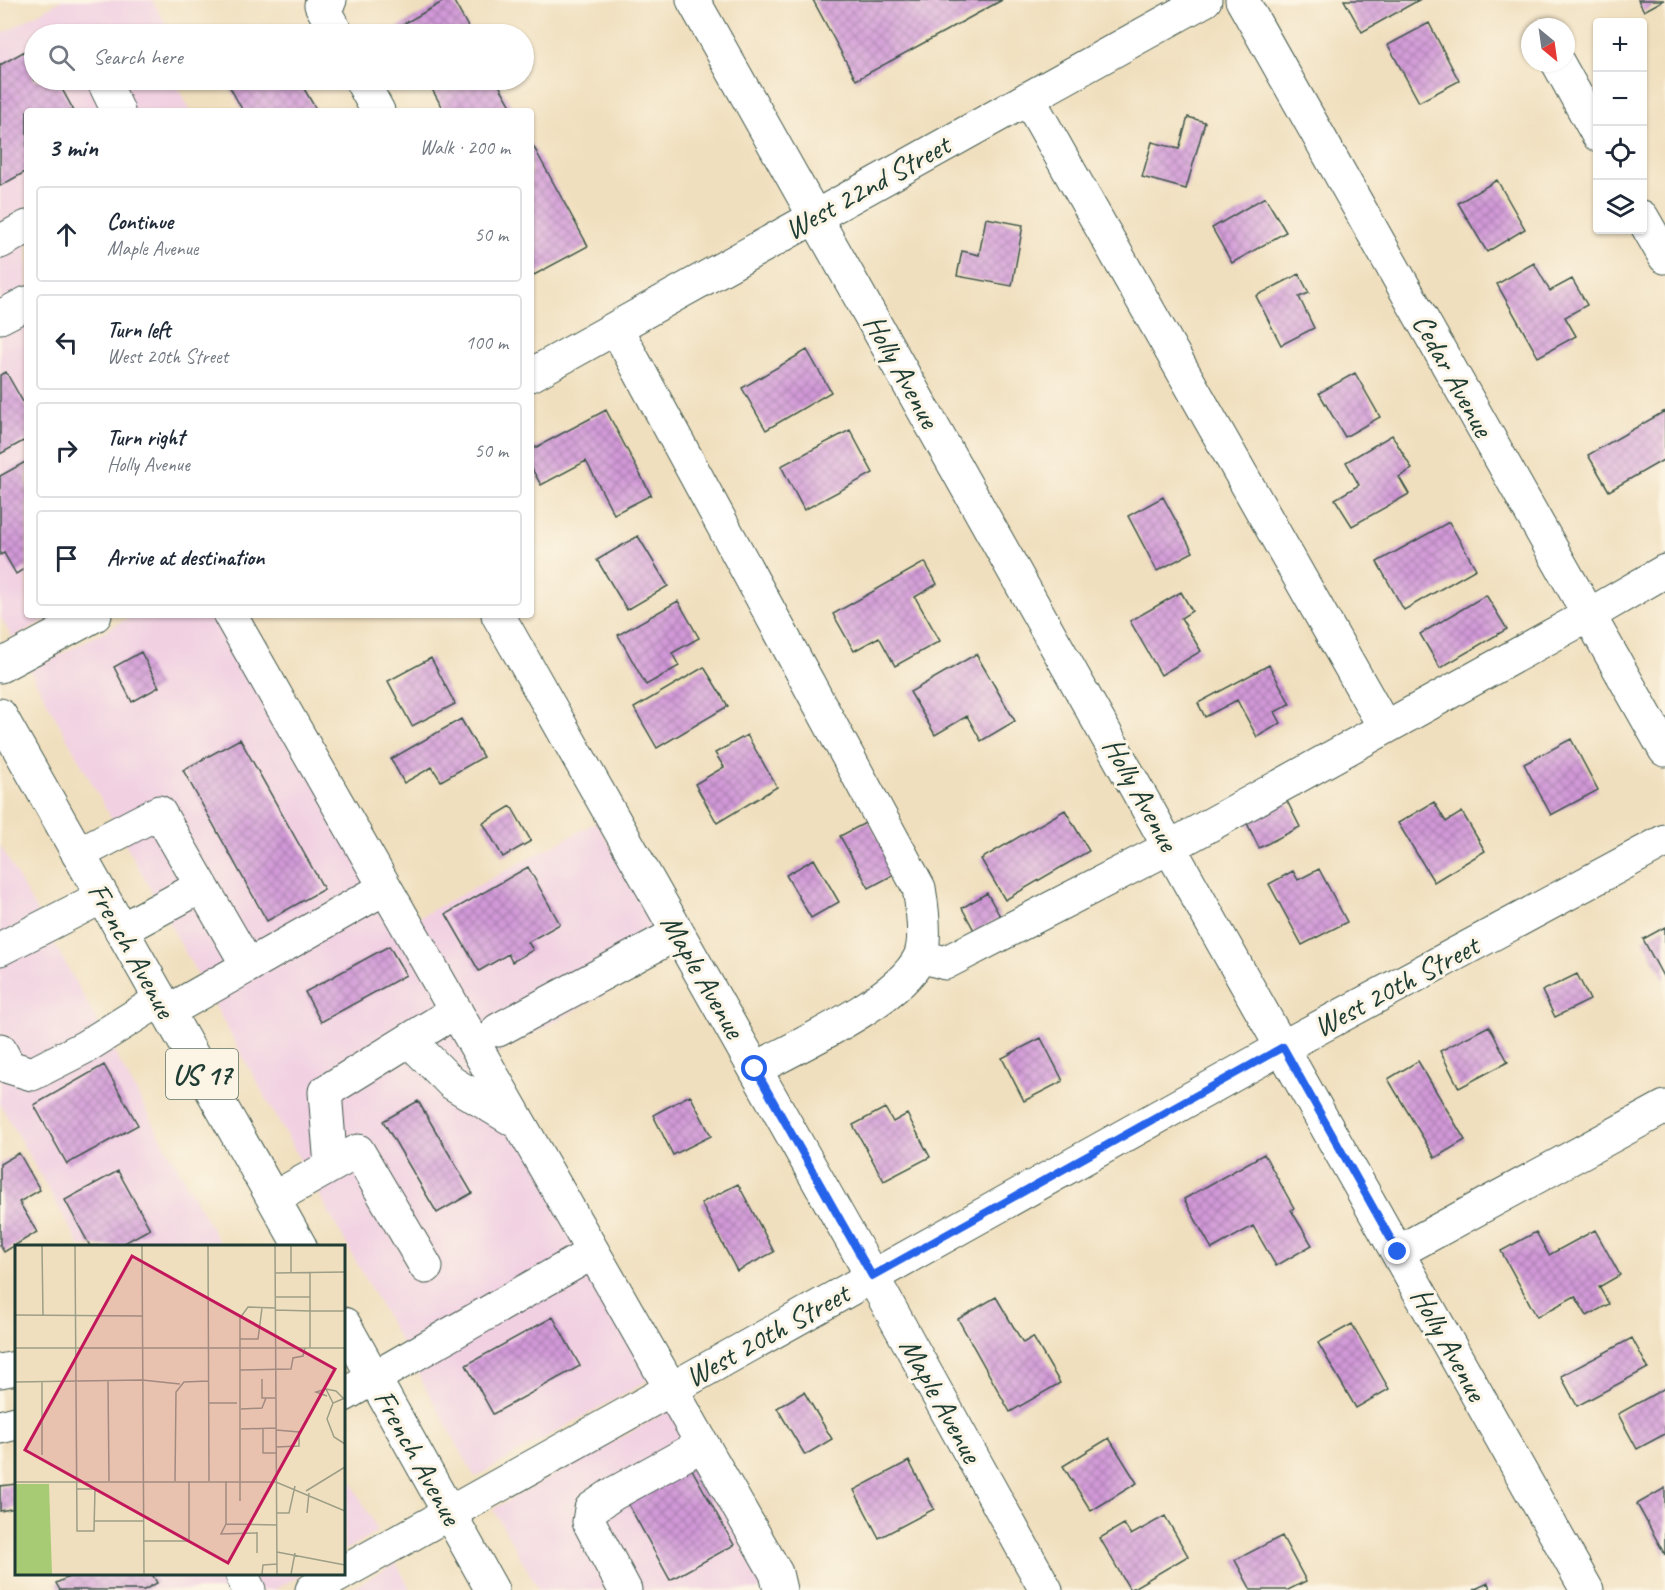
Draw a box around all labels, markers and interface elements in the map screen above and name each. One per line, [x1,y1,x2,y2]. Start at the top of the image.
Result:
north arrow [1521,18,1575,72]
map controls [1593,18,1647,234]
button: + [1593,18,1647,72]
search box [24,24,534,90]
icon: search [45,41,78,74]
text: Search here [93,43,183,71]
button: − [1593,72,1647,126]
street label: West 22nd Street [778,124,959,248]
button: locate [1593,126,1647,180]
text: 3 min [48,131,98,164]
text: Walk · 200 m [420,135,510,160]
button: layers [1593,180,1647,234]
text: Continue [107,208,173,236]
icon: ahead [50,218,83,251]
text: 50 m [474,222,508,247]
text: Maple Avenue [107,236,198,261]
street label: Cedar Avenue [1404,307,1503,445]
street label: Holly Avenue [855,308,950,436]
text: Turn left [107,316,171,344]
icon: left [50,326,83,359]
text: 100 m [465,330,508,355]
text: West 20th Street [107,344,228,369]
text: Turn right [107,424,184,452]
icon: right [50,434,83,467]
text: 50 m [474,438,508,463]
text: Holly Avenue [107,452,190,477]
icon: arrive [50,542,83,575]
text: Arrive at destination [107,544,264,572]
street label: Holly Avenue [1094,731,1189,859]
street label: French Avenue [79,876,186,1026]
street label: Maple Avenue [652,907,755,1047]
street label: West 20th Street [1307,925,1488,1045]
road number: US 17 [166,1049,238,1099]
route start [741,1055,767,1081]
route end [1384,1238,1410,1264]
inset map [15,1245,345,1575]
street label: West 20th Street [678,1273,858,1396]
street label: Holly Avenue [1402,1281,1497,1409]
street label: Maple Avenue [891,1331,992,1471]
street label: French Avenue [365,1383,472,1533]

